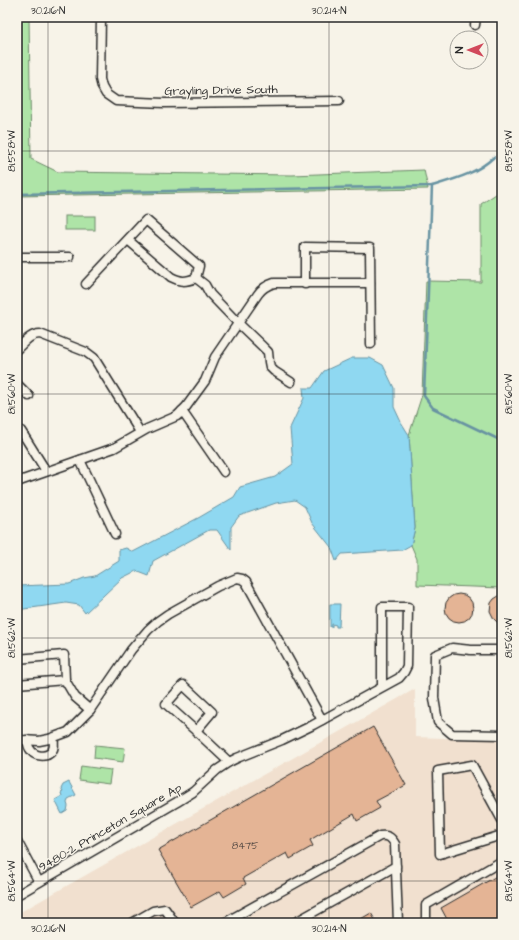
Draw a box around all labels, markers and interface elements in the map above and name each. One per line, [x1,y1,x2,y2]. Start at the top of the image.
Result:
text: 30.216°N [31,4,65,18]
text: 30.214°N [311,4,347,18]
north arrow [449,30,489,70]
text: N [452,46,467,53]
street label: Grayling Drive South [164,81,278,101]
text: 81.558°W [5,130,19,172]
text: 81.558°W [502,130,516,172]
text: 81.560°W [5,373,19,414]
text: 81.560°W [502,373,516,414]
text: 81.562°W [5,617,19,658]
text: 81.562°W [502,617,516,658]
street label: 9480-2 Princeton Square Ap [36,779,185,875]
house number: 8475 [232,839,258,853]
text: 81.564°W [5,860,19,901]
text: 81.564°W [502,860,516,901]
text: 30.216°N [31,922,65,936]
text: 30.214°N [311,922,347,936]

